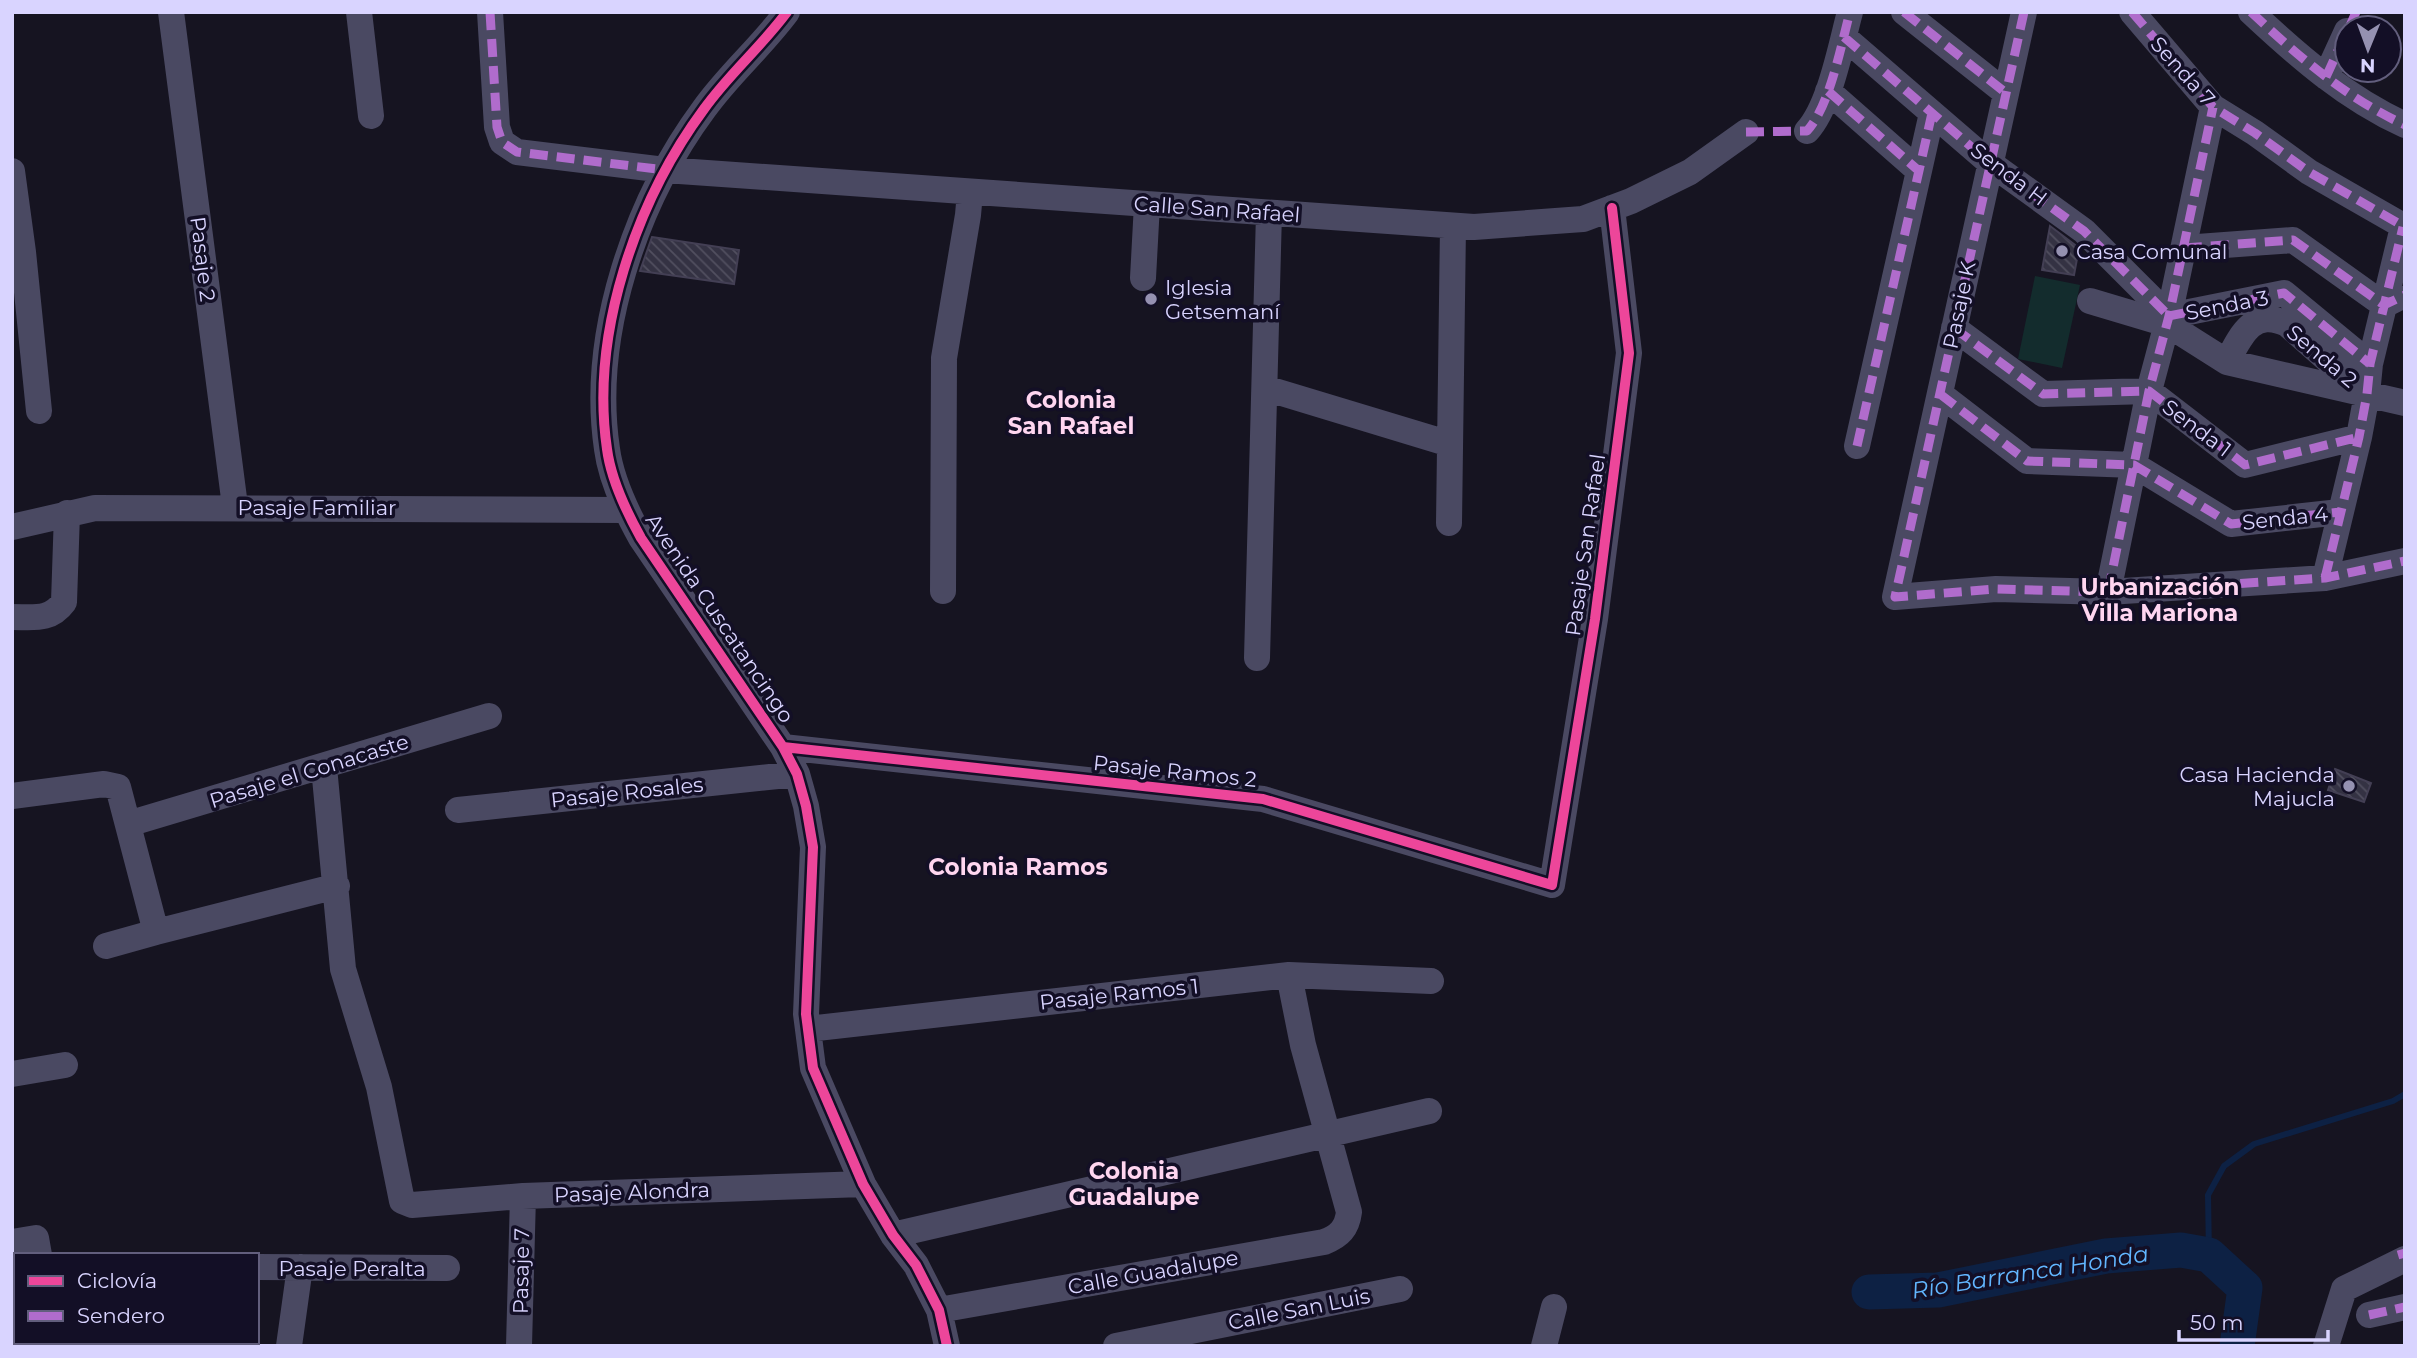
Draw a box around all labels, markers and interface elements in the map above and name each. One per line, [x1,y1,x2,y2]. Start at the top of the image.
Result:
north arrow [2333,14,2403,84]
street label: Senda 7 [2146,31,2220,111]
text: N [2360,54,2376,77]
street label: Senda H [1966,137,2052,211]
street label: Calle San Rafael [1133,191,1301,227]
street label: Pasaje 2 [185,215,221,303]
place label: Casa Comunal [2076,239,2227,264]
marker: Casa Comunal [2054,243,2070,259]
street label: Pasaje K [1938,259,1980,351]
place label: Iglesia Getsemaní [1165,275,1281,324]
street label: Senda 3 [2183,285,2271,325]
marker: Iglesia Getsemaní [1143,291,1159,307]
street label: Senda 2 [2282,319,2362,393]
district label: Colonia San Rafael [1008,386,1134,440]
street label: Senda 1 [2158,394,2236,462]
street label: Pasaje San Rafael [1560,452,1610,638]
street label: Pasaje Familiar [237,495,397,520]
street label: Senda 4 [2241,501,2329,535]
street label: Avenida Cuscatancingo [641,509,799,727]
district label: Urbanización Villa Mariona [2081,573,2239,627]
street label: Pasaje el Conacaste [206,729,412,813]
street label: Pasaje Ramos 2 [1092,750,1258,792]
place label: Casa Hacienda Majucla [2179,762,2335,811]
street label: Pasaje Rosales [549,772,705,812]
marker: Casa Hacienda Majucla [2341,778,2357,794]
district label: Colonia Ramos [928,853,1108,881]
street label: Pasaje Ramos 1 [1038,973,1200,1015]
district label: Colonia Guadalupe [1068,1157,1200,1211]
street label: Pasaje Alondra [554,1177,710,1207]
street label: Pasaje 7 [508,1228,534,1314]
water label: Río Barranca Honda [1910,1239,2150,1305]
street label: Calle Guadalupe [1066,1245,1240,1299]
legend [14,1253,259,1344]
street label: Pasaje Peralta [278,1256,426,1281]
text: Ciclovía [77,1268,157,1293]
street label: Calle San Luis [1226,1283,1372,1335]
scale bar [2179,1298,2328,1342]
text: Sendero [77,1303,165,1328]
text: 50 m [2190,1310,2244,1335]

